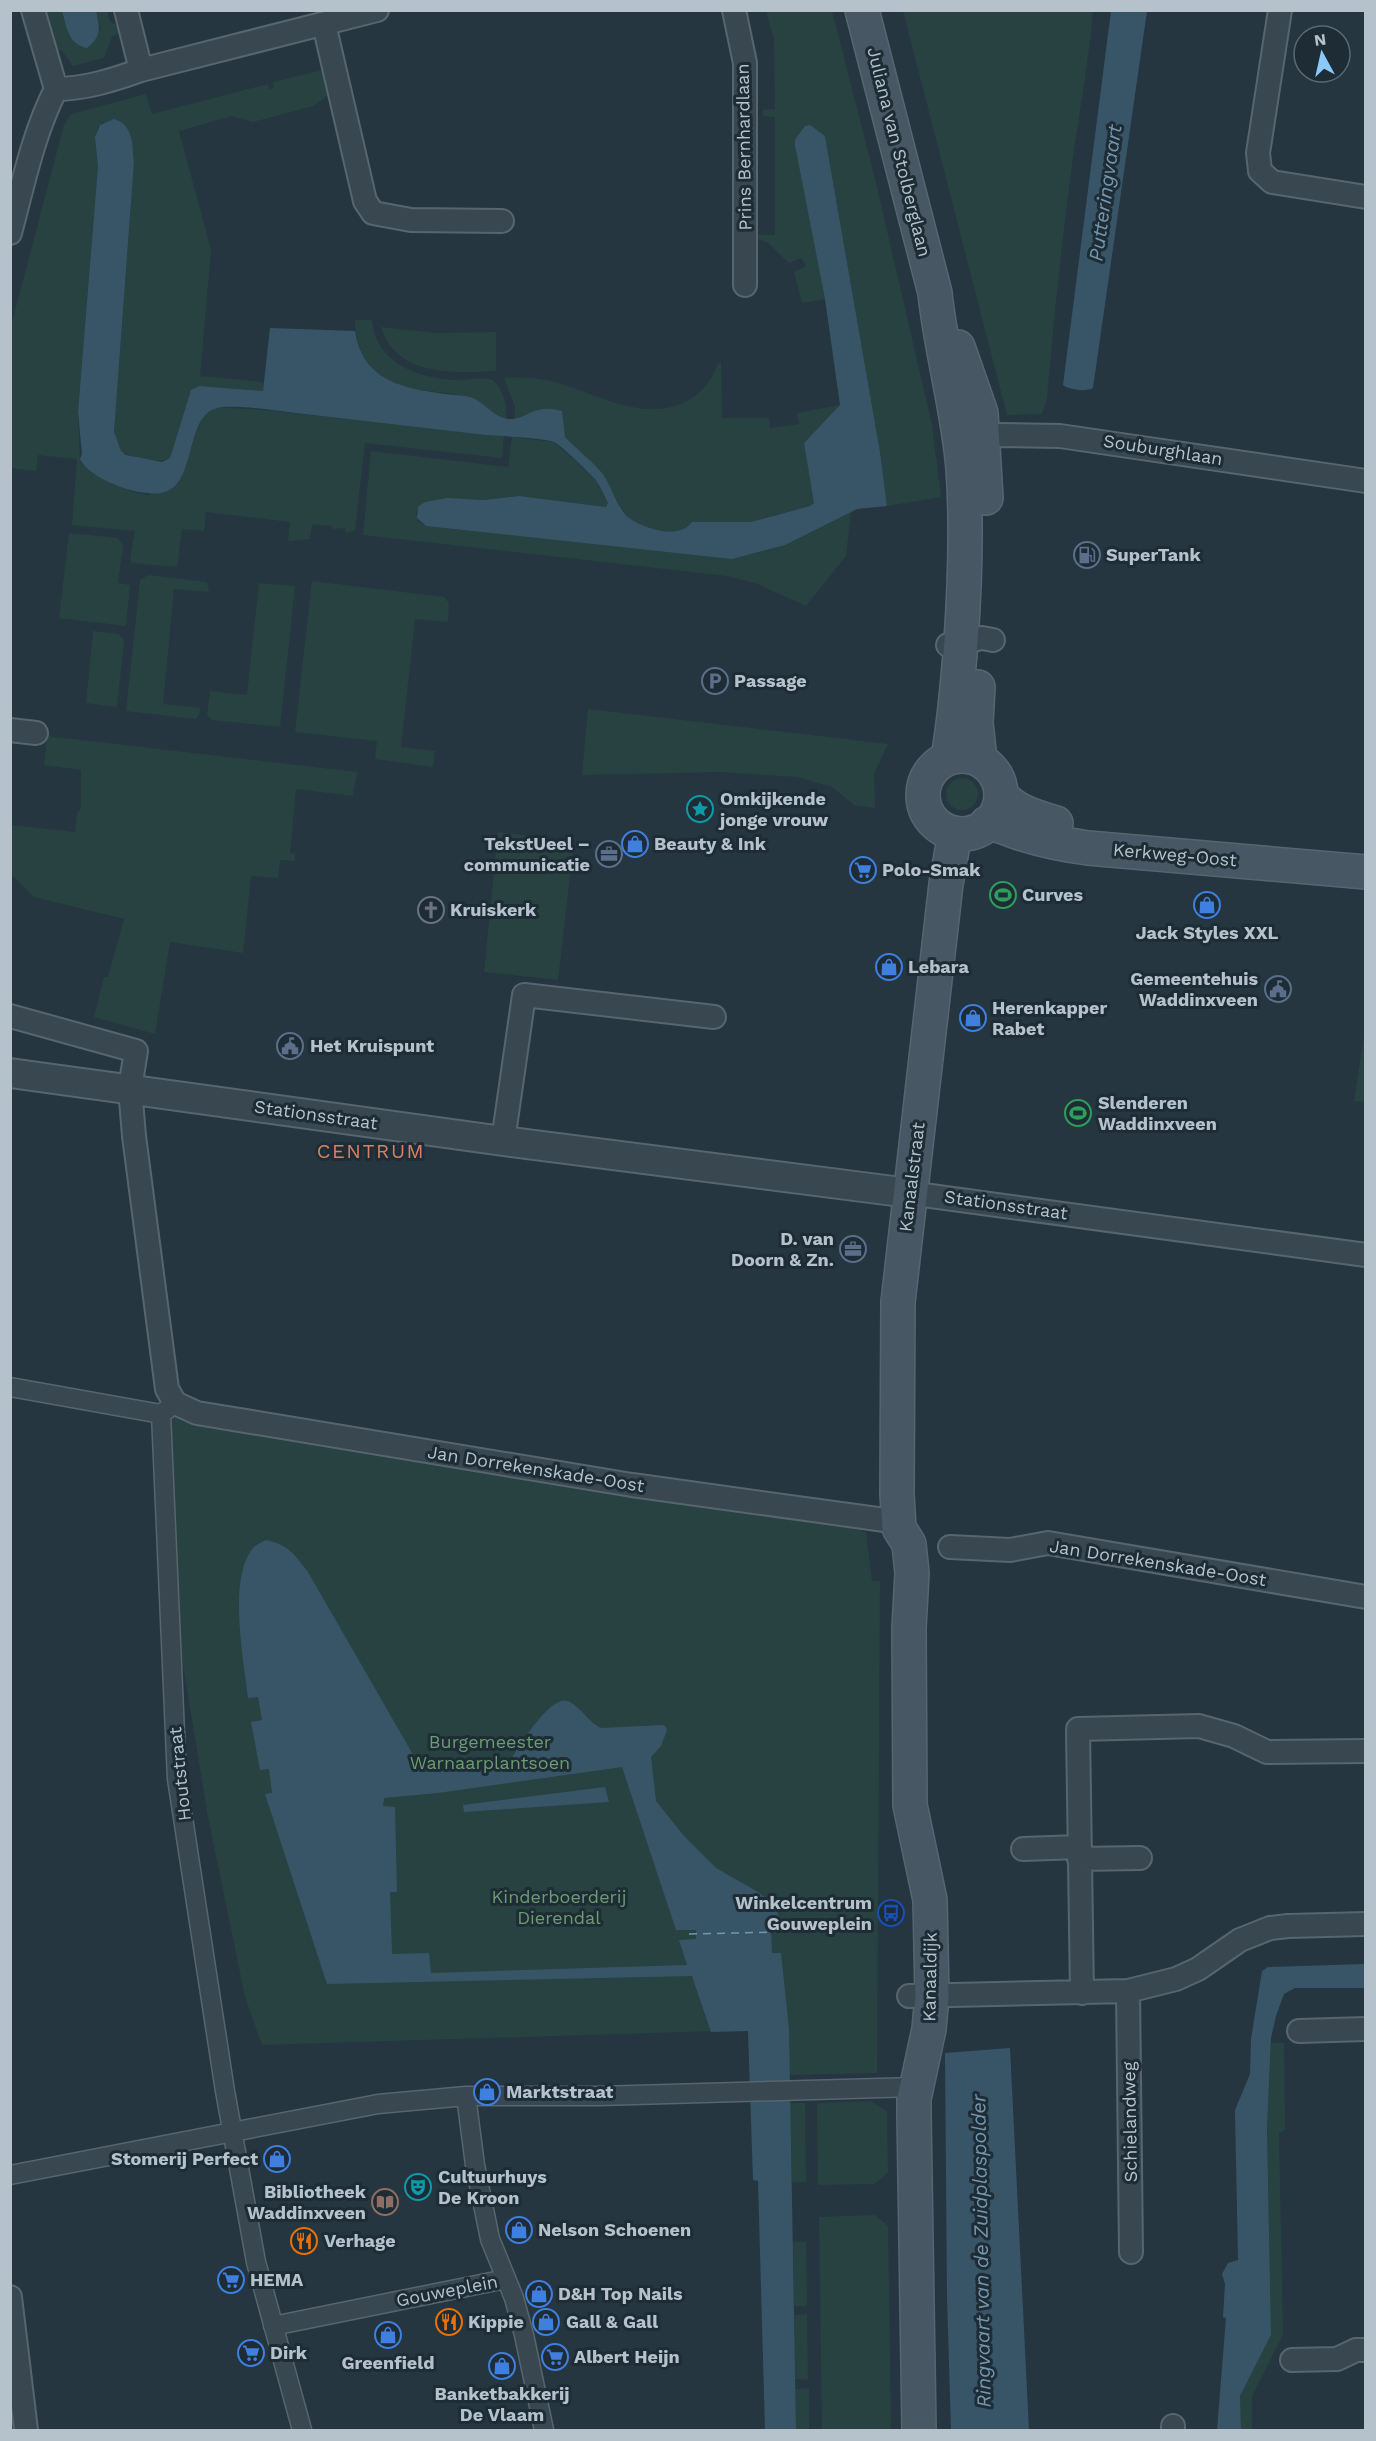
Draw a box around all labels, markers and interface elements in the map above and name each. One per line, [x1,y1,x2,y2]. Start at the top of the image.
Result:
north arrow [1292,24,1352,84]
text: N [1313,29,1327,50]
street label: Juliana van Stolberglaan [863,45,936,259]
street label: Prins Bernhardlaan [732,63,755,231]
water label: Putteringvaart [1084,122,1127,263]
street label: Souburghlaan [1102,430,1224,469]
fuel station icon: SuperTank [1072,540,1102,570]
place label: SuperTank [1106,544,1201,565]
parking icon: Passage [700,666,730,696]
place label: Passage [734,670,807,691]
place label: Omkijkende jonge vrouw [718,788,829,830]
place icon: Omkijkende jonge vrouw [685,794,715,824]
shop icon: Beauty & Ink [620,829,650,859]
place label: TekstUeel – communicatie [464,833,590,875]
place label: Beauty & Ink [654,833,767,854]
office icon: TekstUeel – communicatie [594,839,624,869]
street label: Kerkweg-Oost [1112,839,1238,870]
supermarket icon: Polo-Smak [848,855,878,885]
place label: Polo-Smak [882,859,981,880]
sports icon: Curves [988,880,1018,910]
place label: Curves [1022,884,1083,905]
shop icon: Jack Styles XXL [1192,890,1222,920]
church icon: Kruiskerk [416,895,446,925]
place label: Kruiskerk [450,899,537,920]
place label: Jack Styles XXL [1136,922,1279,943]
shop icon: Lebara [874,952,904,982]
place label: Lebara [908,956,969,977]
place label: Gemeentehuis Waddinxveen [1130,968,1258,1010]
public building icon: Gemeentehuis Waddinxveen [1263,974,1293,1004]
place label: Herenkapper Rabet [992,997,1107,1039]
shop icon: Herenkapper Rabet [958,1003,988,1033]
public building icon: Het Kruispunt [275,1031,305,1061]
place label: Het Kruispunt [310,1035,434,1056]
place label: Slenderen Waddinxveen [1098,1092,1217,1134]
street label: Stationsstraat [253,1095,380,1134]
sports icon: Slenderen Waddinxveen [1063,1098,1093,1128]
street label: Kanaalstraat [894,1120,929,1233]
district label: CENTRUM [317,1139,425,1163]
street label: Stationsstraat [943,1185,1070,1224]
place label: D. van Doorn & Zn. [731,1228,834,1270]
office icon: D. van Doorn & Zn. [838,1234,868,1264]
street label: Jan Dorrekenskade-Oost [426,1441,646,1496]
street label: Jan Dorrekenskade-Oost [1048,1535,1268,1590]
street label: Houtstraat [164,1726,195,1822]
park label: Burgemeester Warnaarplantsoen [410,1731,570,1773]
park label: Kinderboerderij Dierendal [492,1886,626,1928]
place label: Winkelcentrum Gouweplein [735,1892,872,1934]
bus stop icon: Winkelcentrum Gouweplein [876,1898,906,1928]
street label: Kanaaldijk [918,1932,941,2022]
street label: Schielandweg [1118,2061,1141,2183]
shop icon: Marktstraat [472,2077,502,2107]
place label: Marktstraat [506,2081,613,2102]
water label: Ringvaart van de Zuidplaspolder [966,2093,996,2408]
shop icon: Stomerij Perfect [262,2144,292,2174]
place label: Stomerij Perfect [111,2148,258,2169]
place label: Cultuurhuys De Kroon [438,2166,547,2208]
theatre icon: Cultuurhuys De Kroon [403,2172,433,2202]
place label: Bibliotheek Waddinxveen [247,2181,367,2223]
library icon: Bibliotheek Waddinxveen [370,2187,400,2217]
shop icon: Nelson Schoenen [504,2215,534,2245]
place label: Nelson Schoenen [538,2219,691,2240]
restaurant icon: Verhage [289,2226,319,2256]
place label: Verhage [324,2230,396,2251]
supermarket icon: HEMA [216,2265,246,2295]
place label: HEMA [250,2269,304,2290]
street label: Gouweplein [394,2270,500,2311]
shop icon: D&H Top Nails [524,2279,554,2309]
place label: D&H Top Nails [558,2283,683,2304]
restaurant icon: Kippie [434,2307,464,2337]
shop icon: Gall & Gall [531,2307,561,2337]
place label: Kippie [468,2311,524,2332]
place label: Gall & Gall [566,2311,658,2332]
shop icon: Greenfield [373,2320,403,2350]
supermarket icon: Dirk [236,2338,266,2368]
place label: Dirk [270,2342,308,2363]
supermarket icon: Albert Heijn [540,2342,570,2372]
place label: Albert Heijn [574,2346,680,2367]
shop icon: Banketbakkerij De Vlaam [487,2351,517,2381]
place label: Greenfield [342,2352,434,2373]
place label: Banketbakkerij De Vlaam [434,2383,570,2425]

